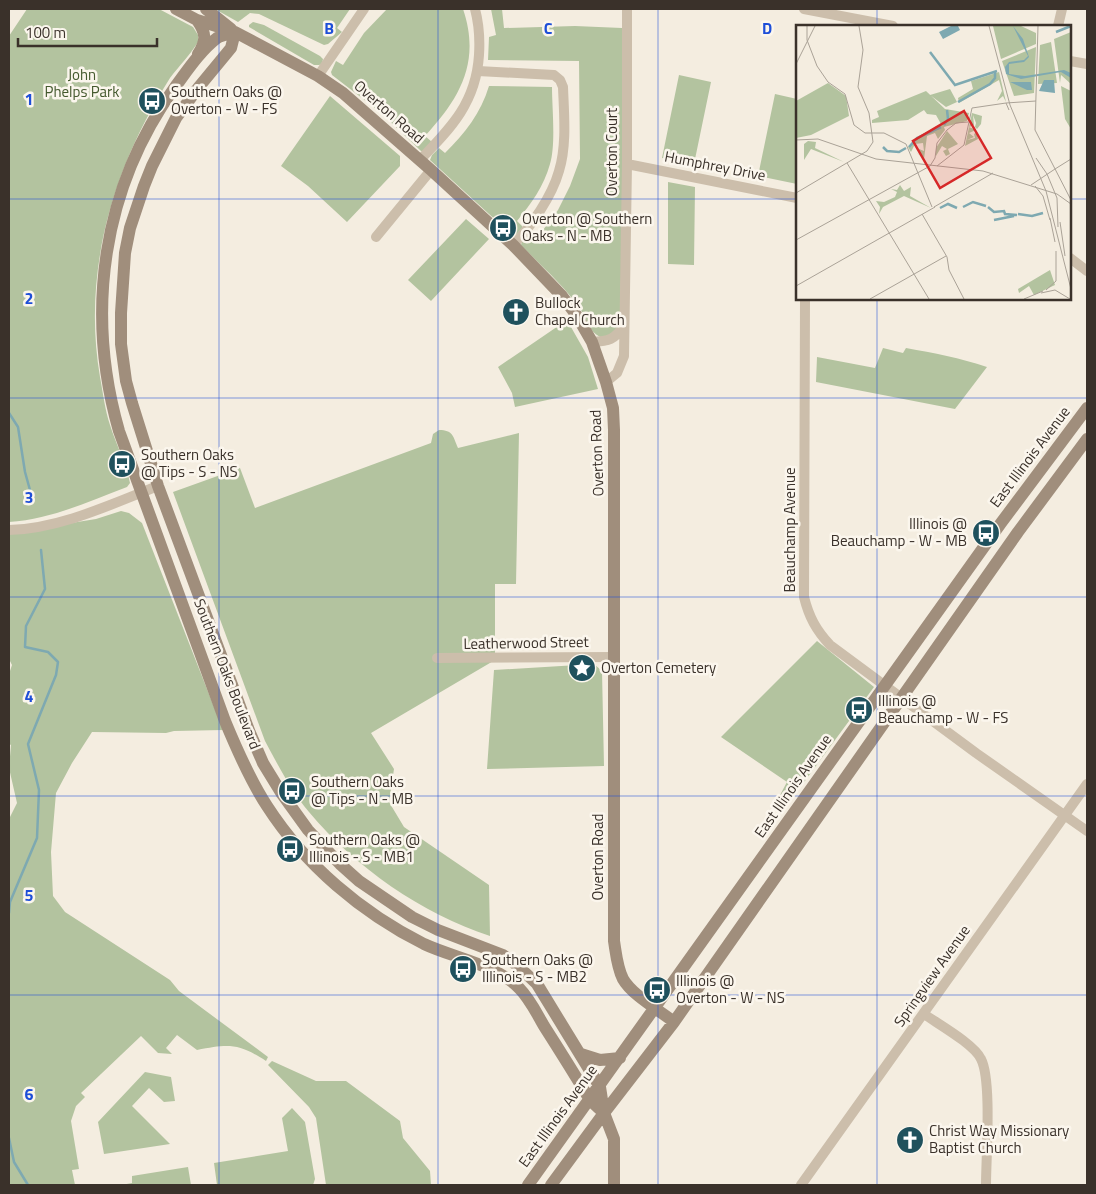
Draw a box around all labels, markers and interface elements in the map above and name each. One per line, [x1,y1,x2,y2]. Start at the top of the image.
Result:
scale bar [18,15,156,47]
text: B [324,16,334,40]
text: C [544,16,553,40]
text: D [762,16,772,40]
text: 100 m [25,21,66,44]
inset map [796,25,1071,300]
park label: John Phelps Park [45,63,119,103]
street label: Overton Road [349,74,430,149]
place label: Southern Oaks @ Overton - W - FS [171,80,282,120]
bus stop icon: Southern Oaks @ Overton - W - FS [137,86,167,116]
text: 1 [25,87,33,111]
street label: Overton Court [600,107,623,196]
street label: Humphrey Drive [663,144,768,187]
place label: Overton @ Southern Oaks - N - MB [522,207,652,247]
bus stop icon: Overton @ Southern Oaks - N - MB [488,213,518,243]
text: 2 [25,286,33,310]
place label: Bullock Chapel Church [535,291,625,331]
church icon: Bullock Chapel Church [501,297,531,327]
street label: East Illinois Avenue [984,401,1075,512]
street label: Overton Road [583,409,610,497]
place label: Southern Oaks @ Tips - S - NS [141,443,238,483]
bus stop icon: Southern Oaks @ Tips - S - NS [107,449,137,479]
street label: Beauchamp Avenue [778,467,801,593]
text: 3 [25,485,33,509]
place label: Illinois @ Beauchamp - W - MB [831,512,967,552]
bus stop icon: Illinois @ Beauchamp - W - MB [971,518,1001,548]
street label: Southern Oaks Boulevard [188,595,267,753]
street label: Leatherwood Street [463,630,590,655]
place icon: Overton Cemetery [567,653,597,683]
place label: Overton Cemetery [601,656,716,679]
text: 4 [25,684,34,708]
place label: Illinois @ Beauchamp - W - FS [878,689,1008,729]
bus stop icon: Illinois @ Beauchamp - W - FS [844,695,874,725]
street label: East Illinois Avenue [748,729,837,842]
place label: Southern Oaks @ Tips - N - MB [311,770,413,810]
bus stop icon: Southern Oaks @ Tips - N - MB [277,776,307,806]
street label: Overton Road [586,814,609,900]
place label: Southern Oaks @ Illinois - S - MB1 [309,828,420,868]
bus stop icon: Southern Oaks @ Illinois - S - MB1 [275,834,305,864]
text: 5 [25,883,34,907]
street label: Springview Avenue [888,920,975,1031]
place label: Southern Oaks @ Illinois - S - MB2 [482,948,593,988]
bus stop icon: Southern Oaks @ Illinois - S - MB2 [448,954,478,984]
place label: Illinois @ Overton - W - NS [676,969,785,1009]
bus stop icon: Illinois @ Overton - W - NS [642,975,672,1005]
street label: East Illinois Avenue [513,1060,603,1172]
text: 6 [25,1082,34,1106]
place label: Christ Way Missionary Baptist Church [929,1119,1069,1159]
church icon: Christ Way Missionary Baptist Church [895,1125,925,1155]

